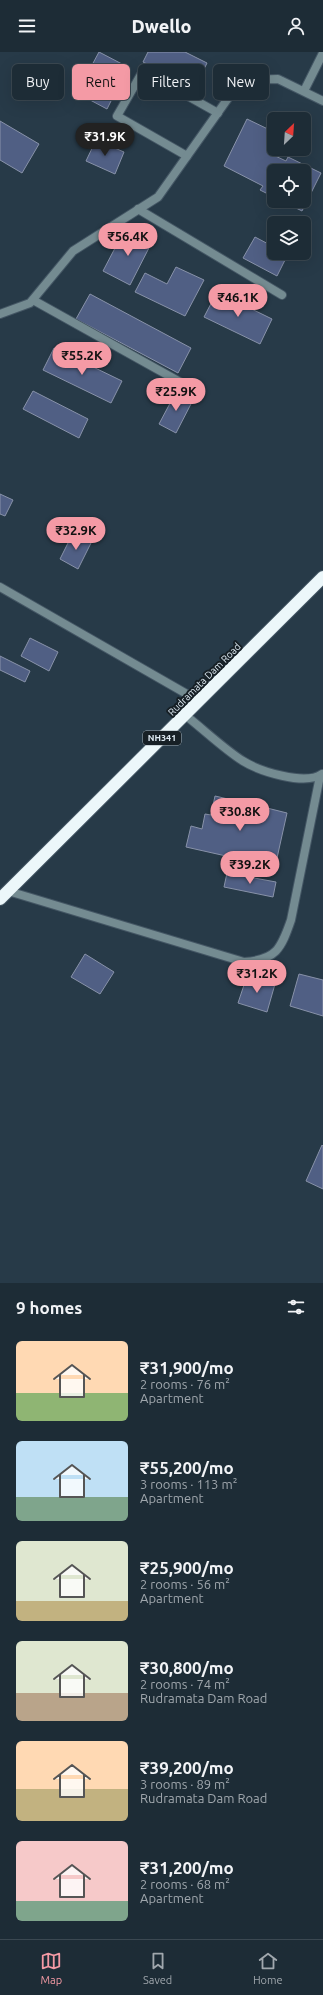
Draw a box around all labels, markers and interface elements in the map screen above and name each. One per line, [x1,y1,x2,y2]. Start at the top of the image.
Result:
icon: menu [16,15,38,37]
icon: person [285,15,307,37]
text: Dwello [132,16,191,36]
chip: Buy [12,64,64,100]
chip: Rent [72,64,130,100]
chip: Filters [138,64,205,100]
chip: New [213,64,269,100]
north arrow [267,112,311,156]
map controls [267,112,311,260]
pin: ₹31.9K [72,123,138,157]
text: ₹31.9K [84,129,126,143]
button: locate [267,164,311,208]
button: layers [267,216,311,260]
pin: ₹56.4K [95,223,161,257]
text: ₹56.4K [107,229,149,243]
pin: ₹46.1K [205,284,271,318]
text: ₹46.1K [217,290,259,304]
pin: ₹55.2K [49,342,115,376]
text: ₹55.2K [61,348,103,362]
pin: ₹25.9K [143,378,209,412]
text: ₹25.9K [155,384,197,398]
pin: ₹32.9K [43,517,109,551]
text: ₹32.9K [55,523,97,537]
street label: Rudramata Dam Road [166,641,243,718]
road number: NH341 [143,731,181,745]
pin: ₹30.8K [207,798,273,832]
text: ₹30.8K [219,804,261,818]
pin: ₹39.2K [217,851,283,885]
text: ₹39.2K [229,857,271,871]
pin: ₹31.2K [224,960,290,994]
text: ₹31.2K [236,966,278,980]
icon: filters [285,1296,307,1318]
text: 9 homes [16,1298,82,1317]
icon: home [48,1357,96,1405]
text: ₹31,900/mo [140,1358,234,1377]
text: 2 rooms · 76 m² [140,1377,230,1391]
text: Apartment [140,1391,204,1405]
icon: home [48,1457,96,1505]
text: ₹55,200/mo [140,1458,234,1477]
text: 3 rooms · 113 m² [140,1477,237,1491]
text: Apartment [140,1491,204,1505]
icon: home [48,1557,96,1605]
text: ₹25,900/mo [140,1558,234,1577]
text: 2 rooms · 56 m² [140,1577,230,1591]
text: Apartment [140,1591,204,1605]
icon: home [48,1657,96,1705]
text: ₹30,800/mo [140,1658,234,1677]
text: 2 rooms · 74 m² [140,1677,230,1691]
text: Rudramata Dam Road [140,1691,267,1705]
icon: home [48,1757,96,1805]
text: ₹39,200/mo [140,1758,234,1777]
text: 3 rooms · 89 m² [140,1777,230,1791]
text: Rudramata Dam Road [140,1791,267,1805]
icon: home [48,1857,96,1905]
text: ₹31,200/mo [140,1858,234,1877]
text: 2 rooms · 68 m² [140,1877,230,1891]
text: Apartment [140,1891,204,1905]
tab: Map [40,1950,62,1986]
tab: Saved [143,1950,172,1986]
tab: Home [253,1950,283,1986]

